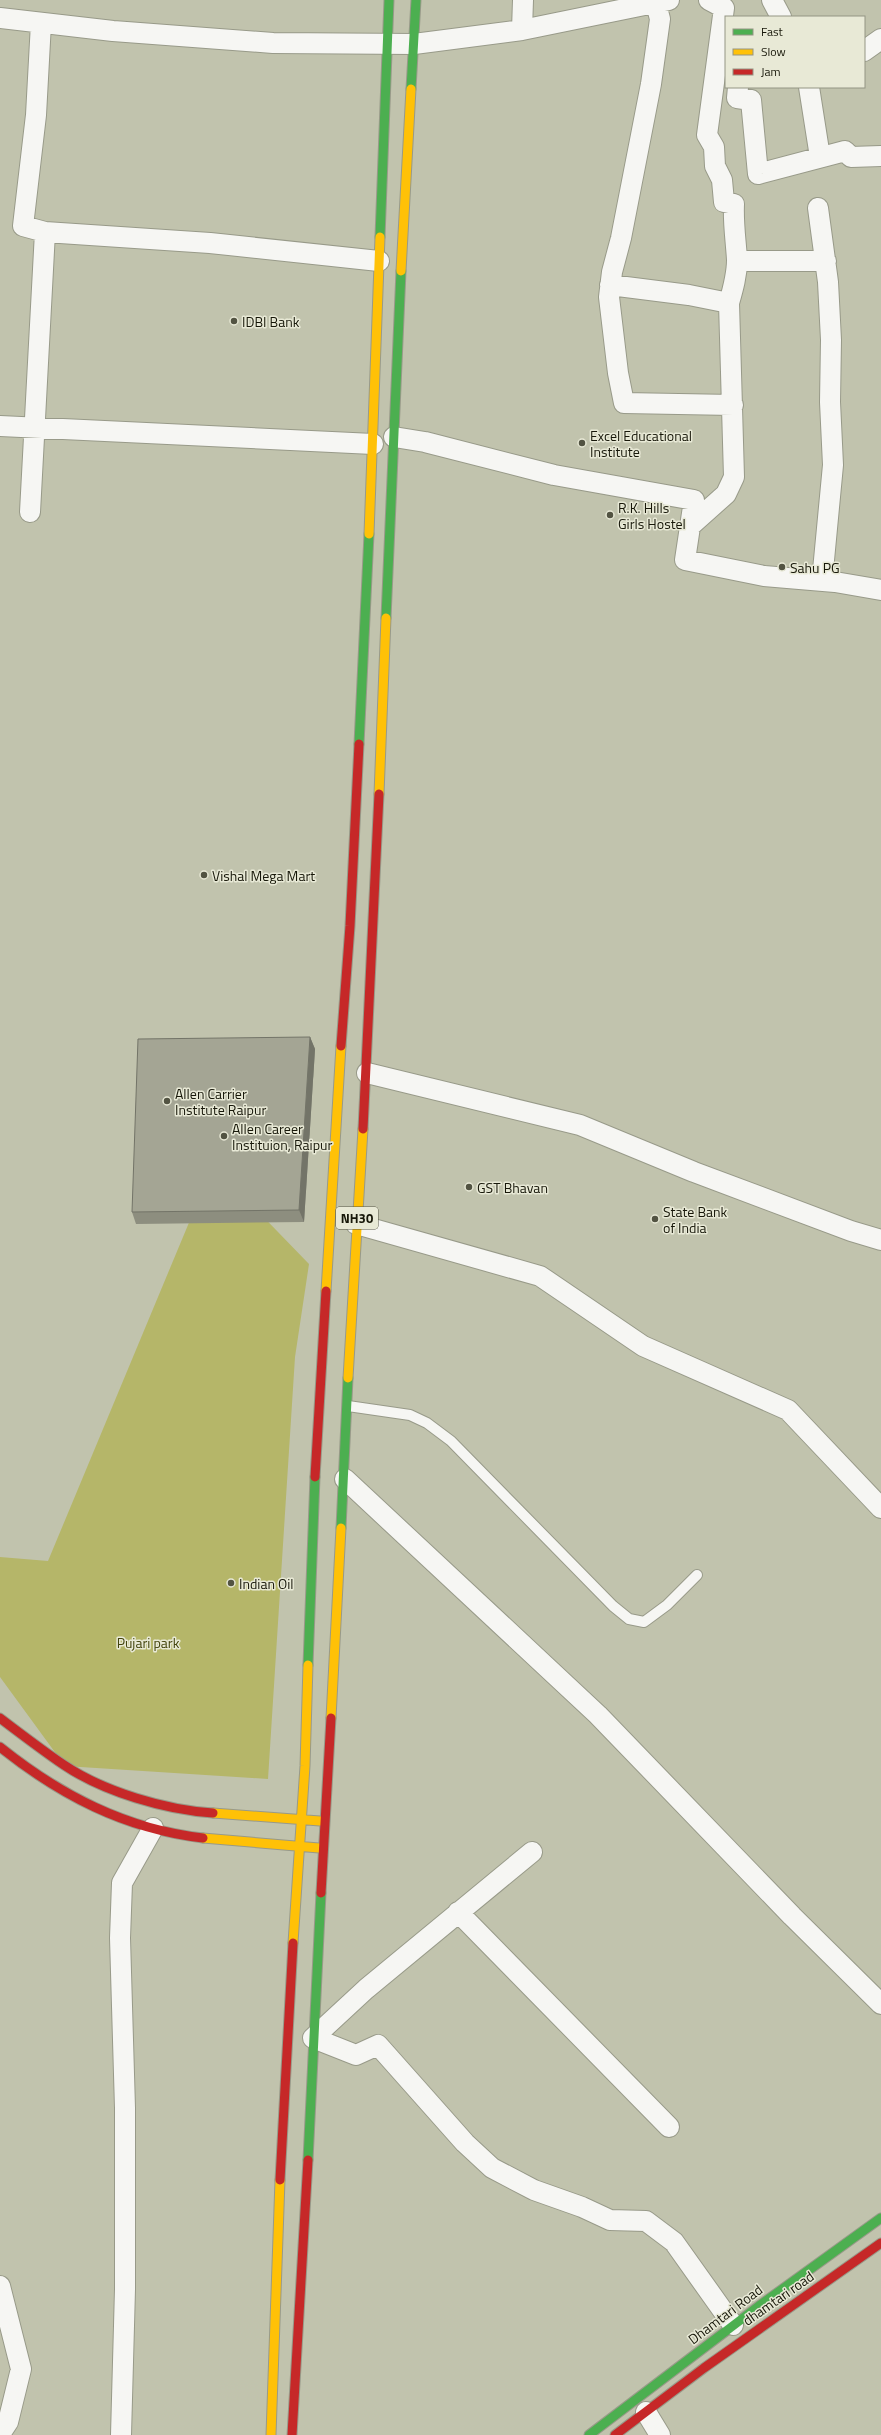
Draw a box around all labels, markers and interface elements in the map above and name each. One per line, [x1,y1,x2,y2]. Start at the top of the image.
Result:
legend [725,16,865,88]
text: Fast [761,22,784,41]
text: Slow [761,42,786,61]
text: Jam [761,62,781,81]
place label: IDBI Bank [242,311,300,332]
marker: IDBI Bank [229,316,239,326]
place label: Excel Educational Institute [590,425,692,462]
marker: Excel Educational Institute [577,438,587,448]
place label: R.K. Hills Girls Hostel [618,497,686,534]
marker: R.K. Hills Girls Hostel [605,510,615,520]
place label: Sahu PG [790,557,840,578]
marker: Sahu PG [777,562,787,572]
place label: Vishal Mega Mart [212,865,315,886]
marker: Vishal Mega Mart [199,870,209,880]
place label: Allen Carrier Institute Raipur [175,1083,266,1120]
marker: Allen Carrier Institute Raipur [162,1096,172,1106]
place label: Allen Career Instituion, Raipur [232,1118,332,1155]
marker: Allen Career Instituion, Raipur [219,1131,229,1141]
place label: GST Bhavan [477,1177,548,1198]
marker: GST Bhavan [464,1182,474,1192]
place label: State Bank of India [663,1201,728,1238]
road number: NH30 [336,1207,378,1229]
marker: State Bank of India [650,1214,660,1224]
place label: Indian Oil [239,1573,294,1594]
marker: Indian Oil [226,1578,236,1588]
park label: Pujari park [117,1632,180,1653]
street label: dhamtari road [738,2266,818,2330]
street label: Dhamtari Road [683,2279,767,2349]

